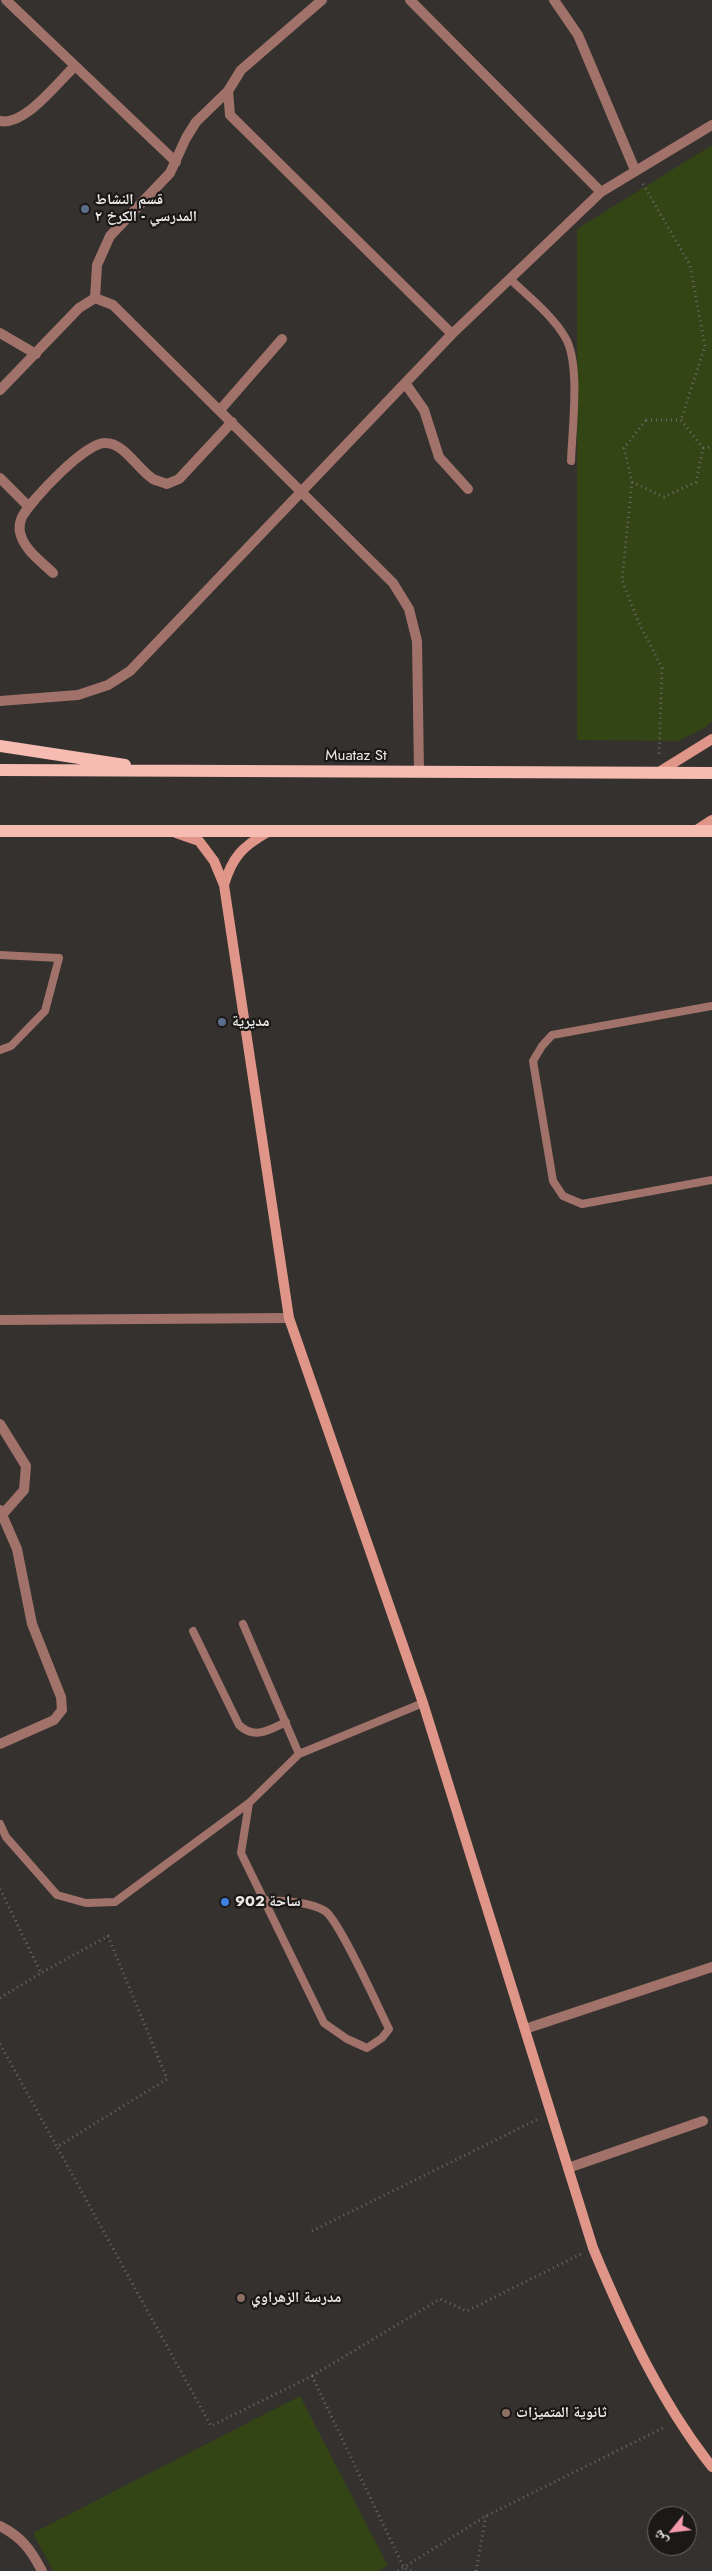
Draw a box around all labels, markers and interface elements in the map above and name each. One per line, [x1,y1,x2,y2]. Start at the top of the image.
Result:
place label: قسم النشاط المدرسي - الكرخ ٢ [95,191,197,226]
marker: قسم النشاط المدرسي - الكرخ ٢ [79,203,91,215]
street label: Muataz St [325,747,387,765]
place label: مديرية [232,1013,270,1031]
marker: مديرية [216,1016,228,1028]
place label: ساحة 902 [235,1893,301,1911]
marker: ساحة 902 [219,1896,231,1908]
place label: مدرسة الزهراوي [251,2289,341,2307]
marker: مدرسة الزهراوي [235,2292,247,2304]
place label: ثانوية المتميزات [516,2404,607,2422]
marker: ثانوية المتميزات [500,2407,512,2419]
north arrow [647,2506,697,2556]
text: ش [647,2526,672,2549]

